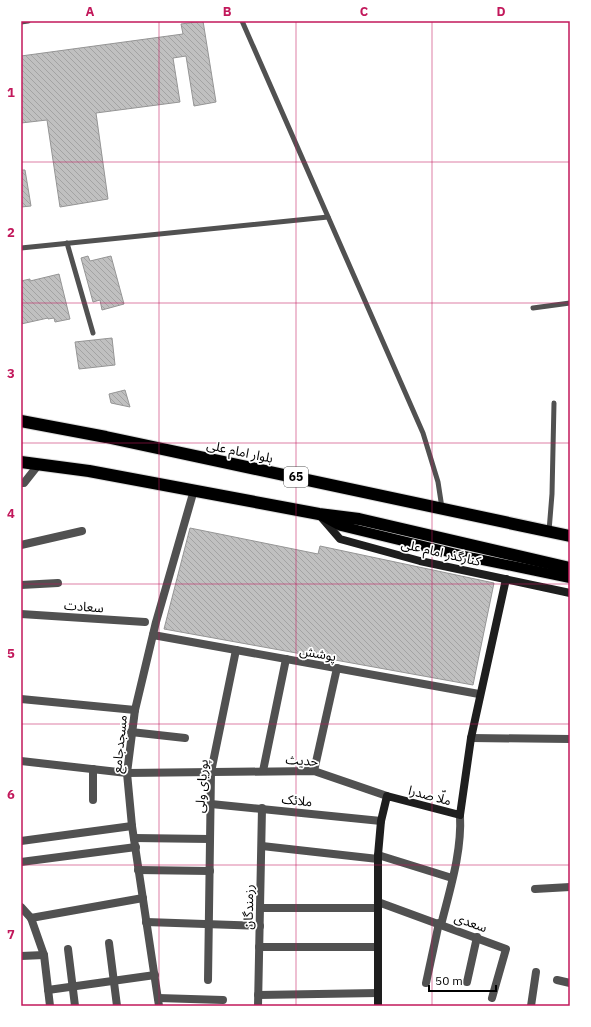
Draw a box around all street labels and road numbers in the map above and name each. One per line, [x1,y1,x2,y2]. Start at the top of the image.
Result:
street label: بلوار امام علی [205,436,275,468]
road number: 65 [284,467,308,487]
street label: کنارگذر امام علی [399,535,483,571]
street label: سعادت [63,597,104,616]
street label: پوشش [298,642,338,666]
street label: مسجدجامع [108,714,133,774]
street label: حدیث [285,751,319,770]
street label: پوریای ولی [191,759,213,814]
street label: ملّا صدرا [406,780,454,809]
street label: ملائک [281,790,313,811]
street label: رزمندگان [240,884,257,930]
street label: سعدی [452,909,490,936]

